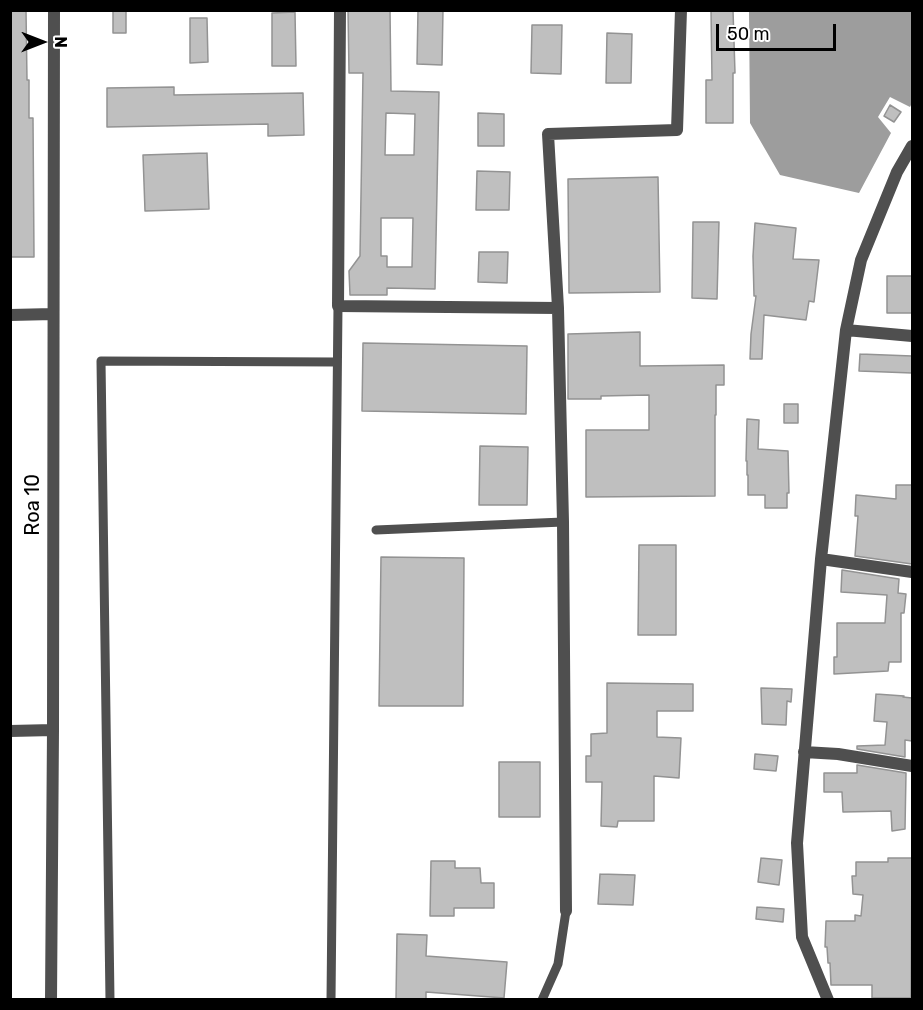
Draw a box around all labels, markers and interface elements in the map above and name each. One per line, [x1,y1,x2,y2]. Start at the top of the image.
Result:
north arrow [12,12,72,72]
scale bar [719,12,839,50]
text: 50 m [727,23,770,45]
text: N [51,36,70,48]
street label: Roa 10 [21,474,45,536]

